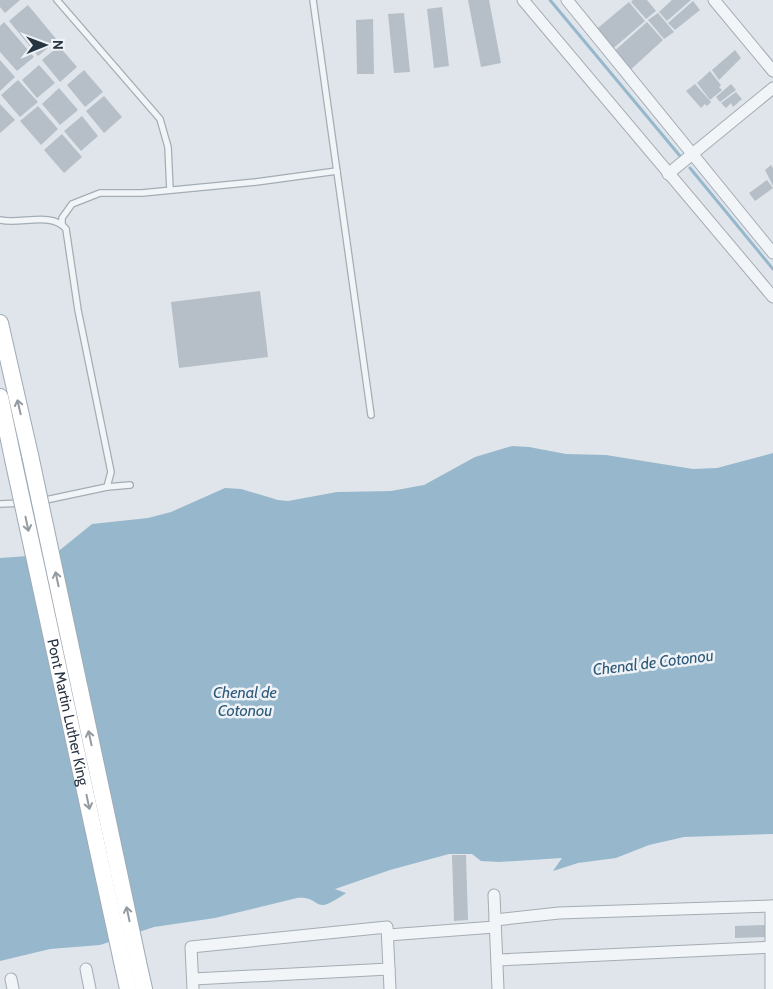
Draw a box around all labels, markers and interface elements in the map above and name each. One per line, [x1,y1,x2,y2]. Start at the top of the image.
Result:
north arrow [20,20,70,70]
text: N [49,40,67,50]
one-way arrow [14,400,23,416]
one-way arrow [23,515,33,531]
one-way arrow [51,572,61,588]
street label: Pont Martin Luther King [43,637,93,788]
water label: Chenal de Cotonou [592,646,715,679]
water label: Chenal de Cotonou [213,683,277,720]
one-way arrow [85,731,94,747]
one-way arrow [84,794,93,810]
one-way arrow [123,907,132,923]

